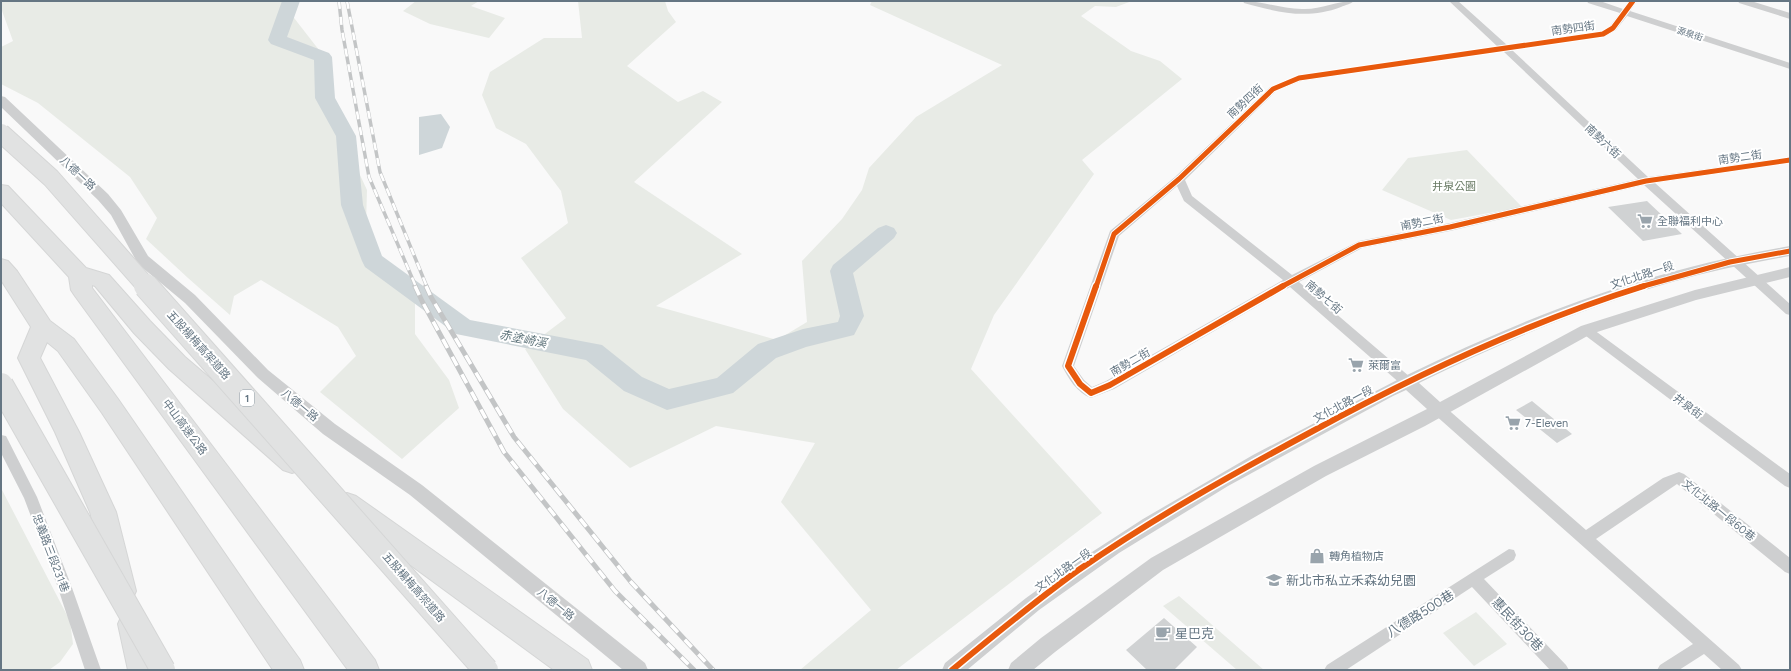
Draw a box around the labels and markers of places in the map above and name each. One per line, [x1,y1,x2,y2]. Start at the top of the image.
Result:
supermarket icon: 全聯福利中心 [1636,212,1654,230]
place label: 全聯福利中心 [1657,215,1723,228]
supermarket icon: 萊爾富 [1347,356,1365,374]
place label: 萊爾富 [1368,359,1401,372]
supermarket icon: 7-Eleven [1504,414,1522,432]
place label: 7-Eleven [1525,417,1568,430]
shop icon: 轉角植物店 [1308,547,1326,565]
place label: 轉角植物店 [1329,550,1384,563]
school or university icon: 新北市私立禾森幼兒園 [1265,571,1283,589]
place label: 新北市私立禾森幼兒園 [1286,573,1416,588]
cafe icon: 星巴克 [1154,624,1172,642]
place label: 星巴克 [1175,626,1214,641]

